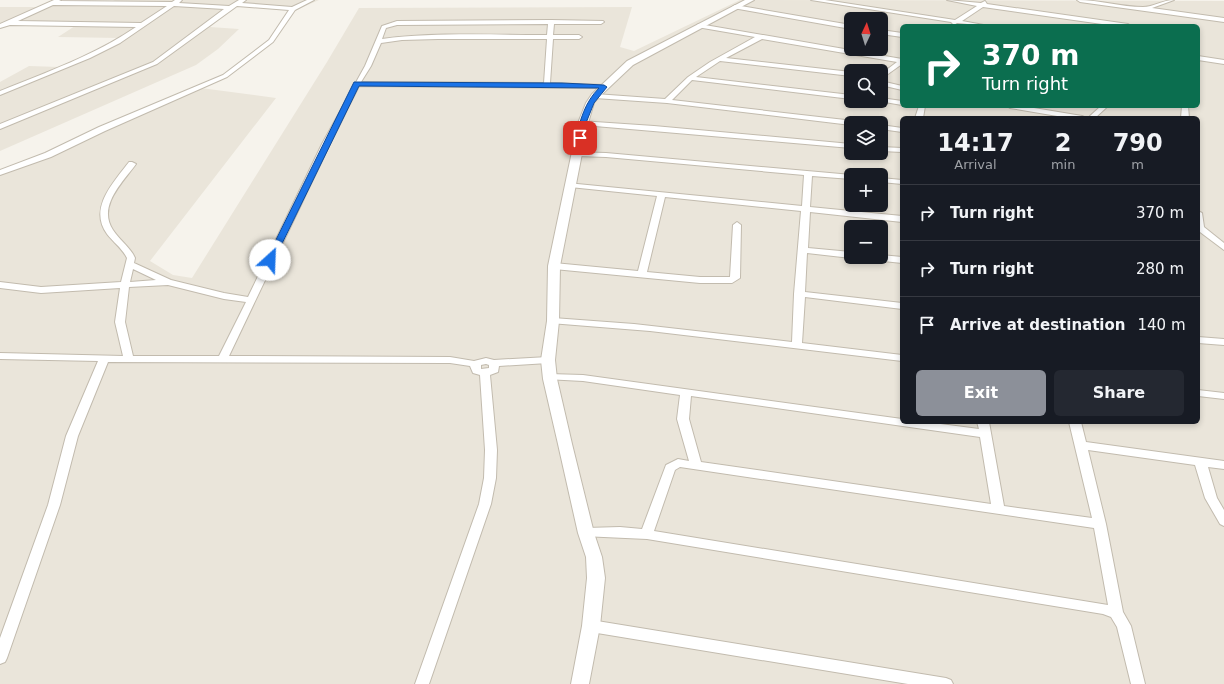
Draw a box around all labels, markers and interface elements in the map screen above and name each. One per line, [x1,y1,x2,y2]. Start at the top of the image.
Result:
north arrow [844,12,888,56]
map controls [844,12,888,264]
text: 370 m [982,39,1079,72]
icon: right [916,40,968,92]
button: search [844,64,888,108]
text: Turn right [982,73,1068,94]
button: layers [844,116,888,160]
pin [563,121,597,155]
icon: arrive [569,127,591,149]
text: 14:17 [937,129,1014,157]
text: 2 [1055,129,1071,157]
text: 790 [1113,129,1163,157]
text: Arrival [954,157,997,172]
text: min [1051,157,1075,172]
text: m [1131,157,1144,172]
button: + [844,168,888,212]
icon: right [916,202,938,224]
text: Turn right [950,204,1034,222]
text: 370 m [1136,204,1184,222]
button: − [844,220,888,264]
position arrow [249,239,291,281]
icon: right [916,258,938,280]
text: Turn right [950,260,1034,278]
text: 280 m [1136,260,1184,278]
icon: arrive [916,314,938,336]
text: Arrive at destination [950,316,1125,334]
text: 140 m [1137,316,1186,334]
button: Exit [916,370,1046,416]
button: Share [1054,370,1184,416]

